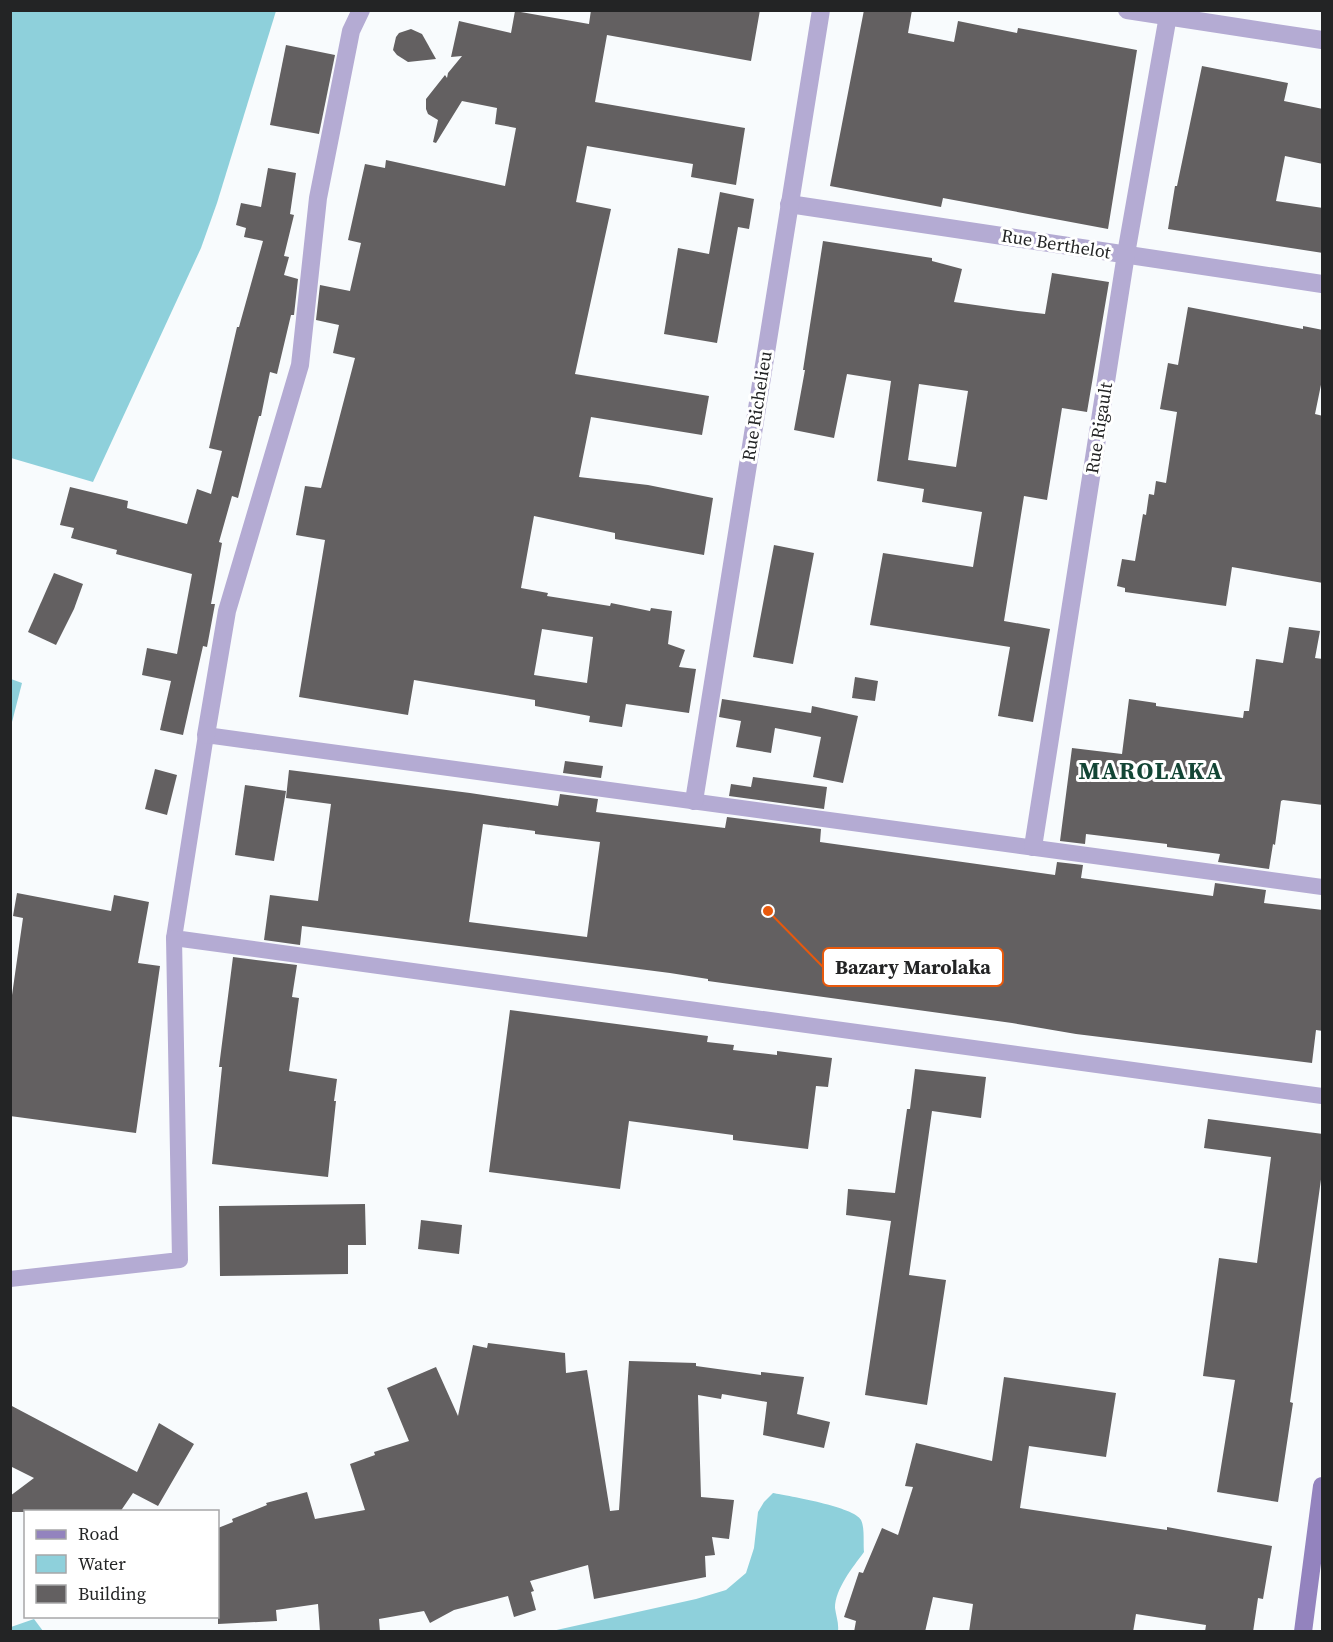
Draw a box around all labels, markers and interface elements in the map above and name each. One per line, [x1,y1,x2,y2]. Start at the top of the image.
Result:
street label: Rue Berthelot [1000,223,1113,264]
street label: Rue Richelieu [735,349,778,463]
street label: Rue Rigault [1079,380,1118,475]
district label: MAROLAKA [1078,754,1224,787]
callout: Bazary Marolaka [823,948,1003,986]
text: Bazary Marolaka [835,953,991,981]
legend [24,1510,219,1618]
text: Road [78,1521,119,1546]
text: Water [78,1551,126,1576]
text: Building [78,1581,146,1606]

